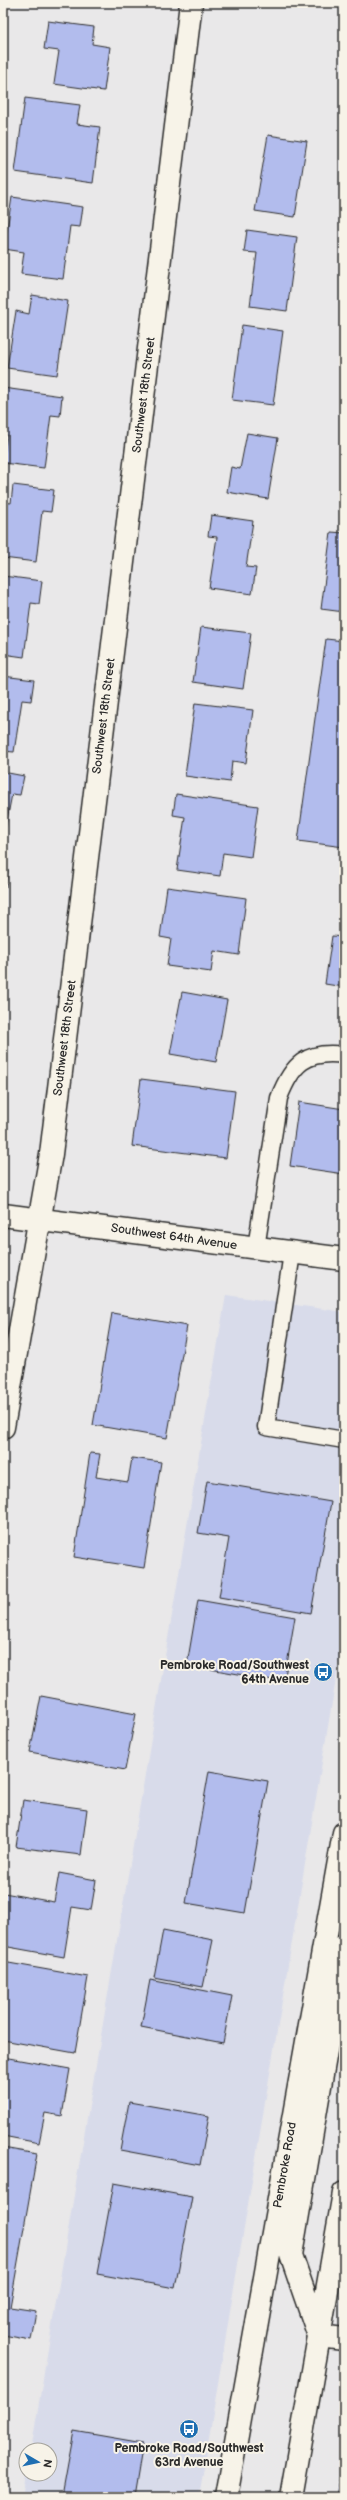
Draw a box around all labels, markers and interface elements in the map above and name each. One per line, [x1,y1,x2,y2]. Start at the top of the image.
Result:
street label: Southwest 18th Street [129,336,159,454]
street label: Southwest 18th Street [89,657,119,775]
street label: Southwest 18th Street [50,979,80,1097]
street label: Southwest 64th Avenue [110,1221,238,1253]
place label: Pembroke Road/Southwest 64th Avenue [160,1658,309,1687]
bus stop icon: Pembroke Road/Southwest 64th Avenue [312,1661,334,1683]
street label: Pembroke Road [270,2121,300,2209]
bus stop icon: Pembroke Road/Southwest 63rd Avenue [178,2418,200,2440]
place label: Pembroke Road/Southwest 63rd Avenue [115,2441,263,2470]
north arrow [18,2442,58,2482]
text: N [40,2458,54,2469]

